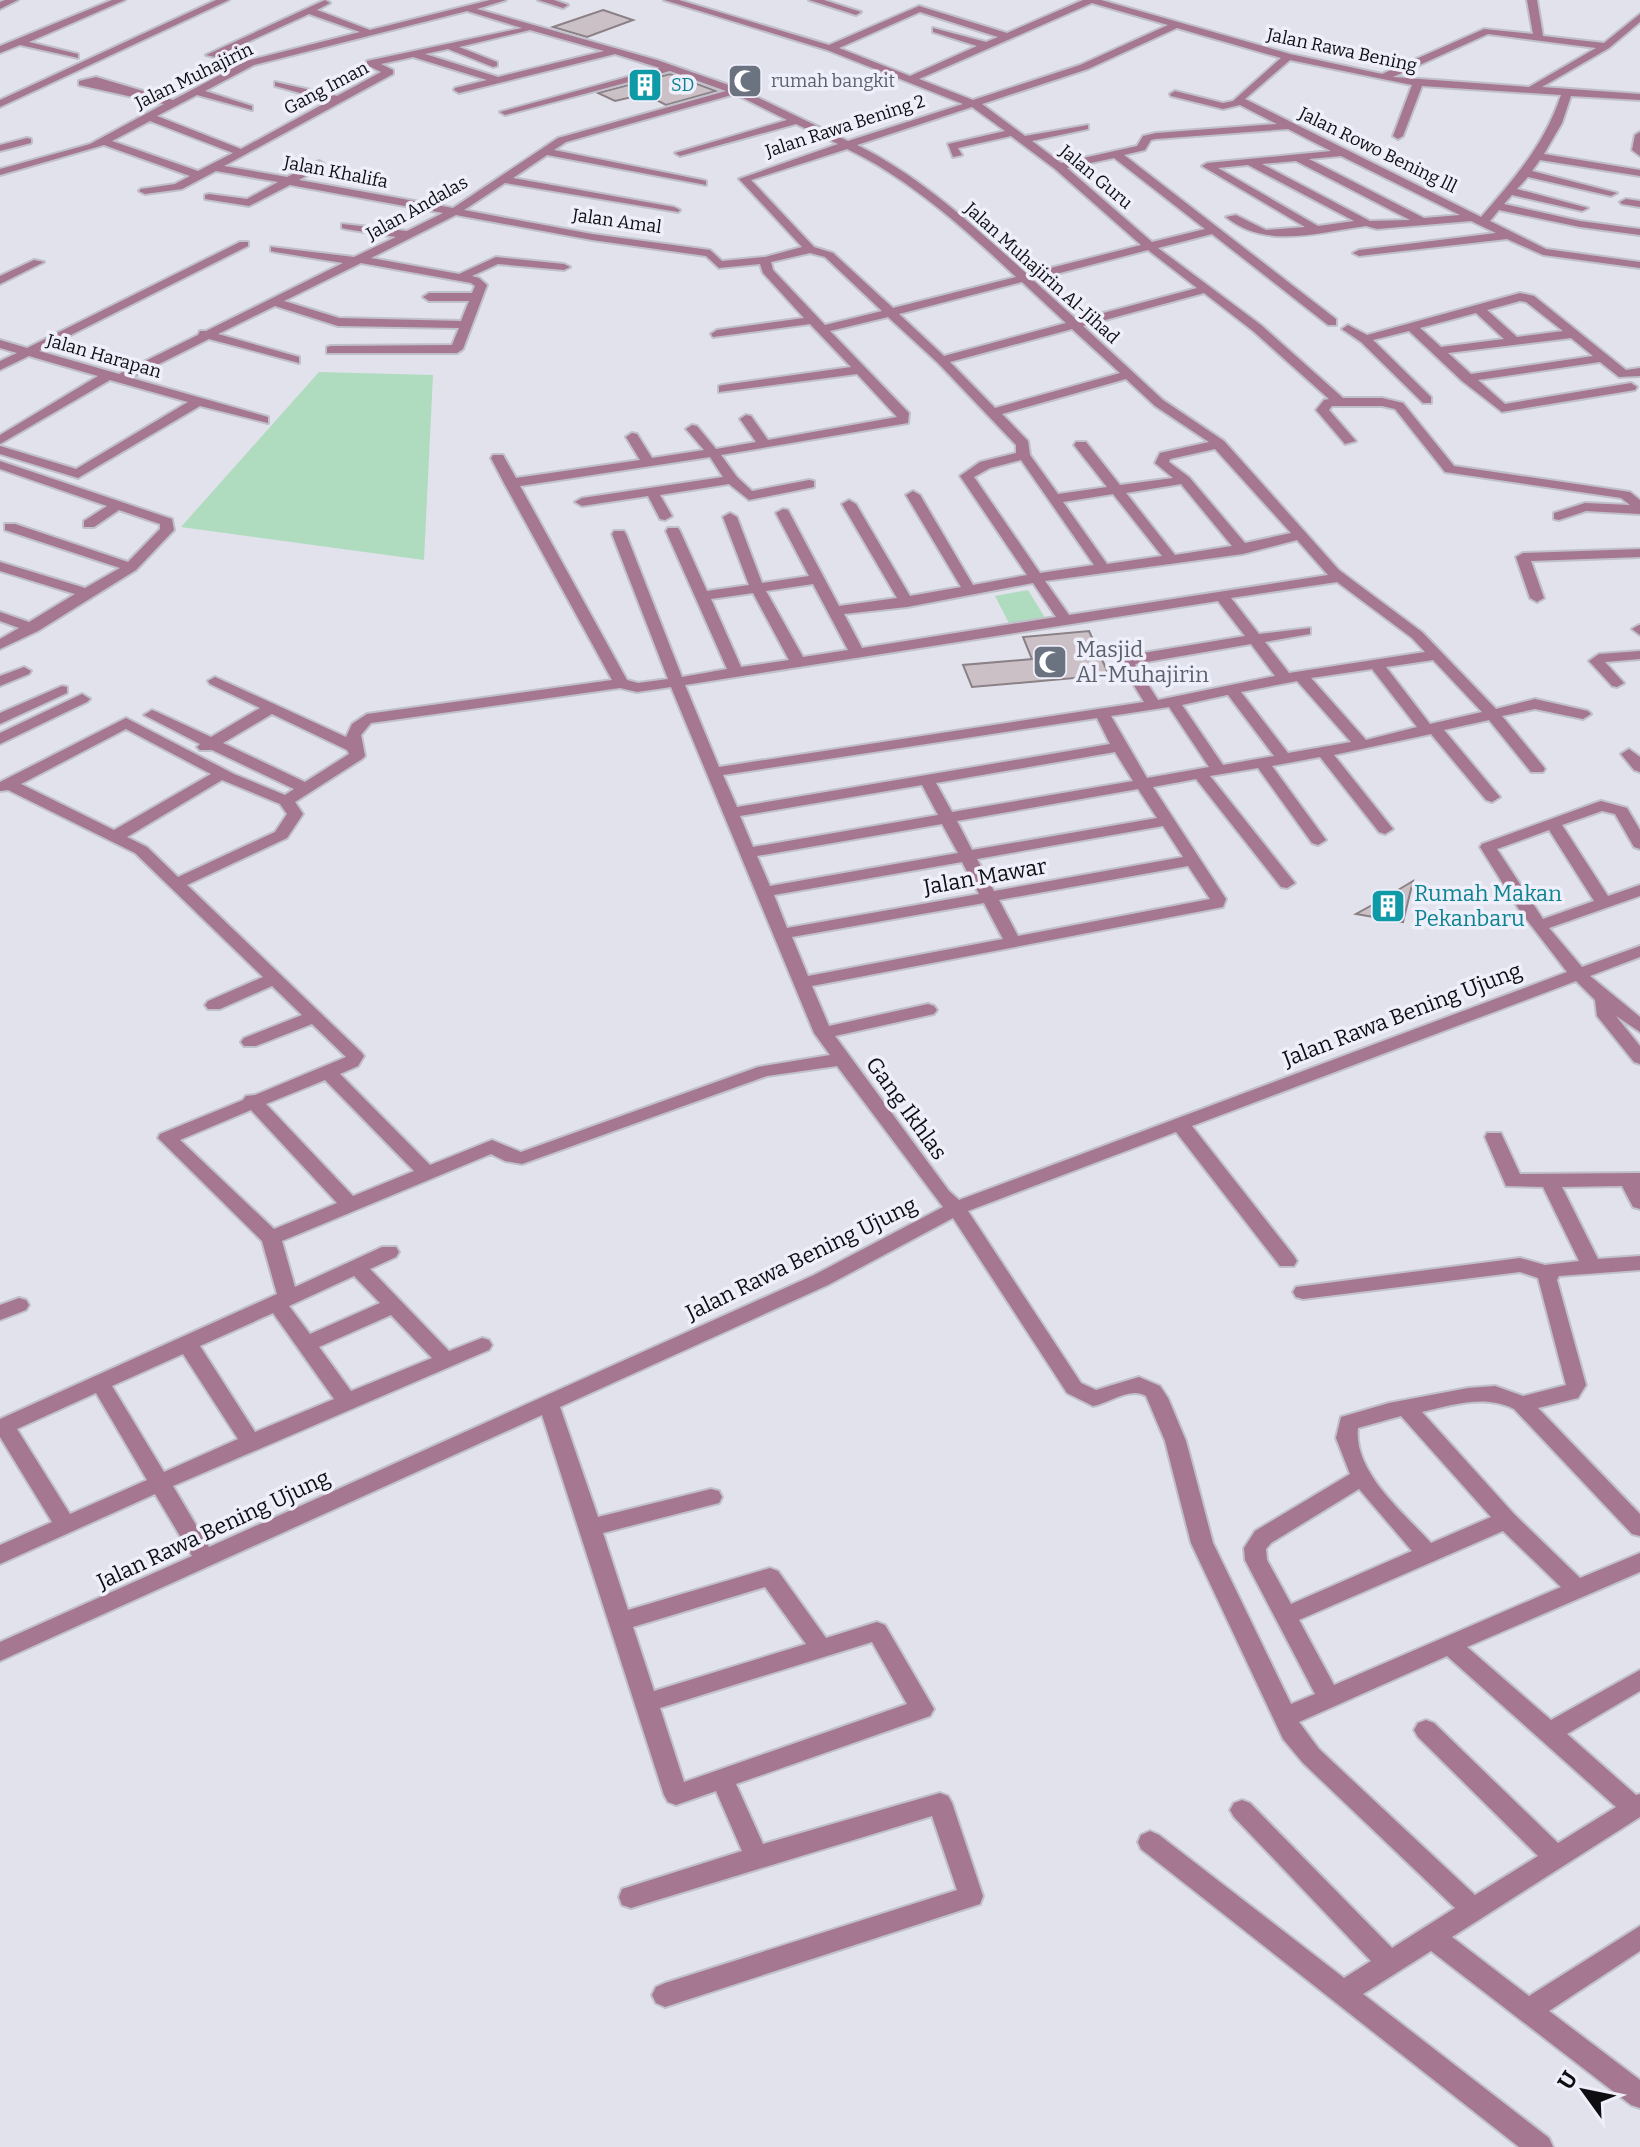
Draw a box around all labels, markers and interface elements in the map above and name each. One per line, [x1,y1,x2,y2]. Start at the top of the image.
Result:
street label: Jalan Rawa Bening [1264,23,1419,77]
street label: Jalan Muhajirin [131,38,257,114]
street label: Gang Iman [280,56,373,119]
mosque icon: rumah bangkit [726,62,764,100]
building icon: SD [626,66,664,104]
place label: rumah bangkit [771,70,896,92]
place label: SD [671,74,694,96]
street label: Jalan Rawa Bening 2 [761,90,928,162]
street label: Jalan Rowo Bening lll [1294,102,1461,198]
street label: Jalan Guru [1054,140,1137,214]
street label: Jalan Khalifa [281,151,390,193]
street label: Jalan Andalas [362,171,472,245]
street label: Jalan Muhajirin Al-Jihad [959,197,1124,349]
street label: Jalan Amal [570,204,663,238]
street label: Jalan Harapan [43,329,164,383]
place label: Masjid Al-Muhajirin [1076,636,1209,688]
mosque icon: Masjid Al-Muhajirin [1031,643,1069,681]
street label: Jalan Mawar [920,852,1049,901]
place label: Rumah Makan Pekanbaru [1414,880,1562,932]
building icon: Rumah Makan Pekanbaru [1369,887,1407,925]
street label: Jalan Rawa Bening Ujung [1278,956,1525,1073]
street label: Gang Ikhlas [860,1052,953,1165]
street label: Jalan Rawa Bening Ujung [680,1191,921,1327]
street label: Jalan Rawa Bening Ujung [92,1464,334,1596]
north arrow [1544,2051,1624,2131]
text: U [1552,2066,1583,2095]

